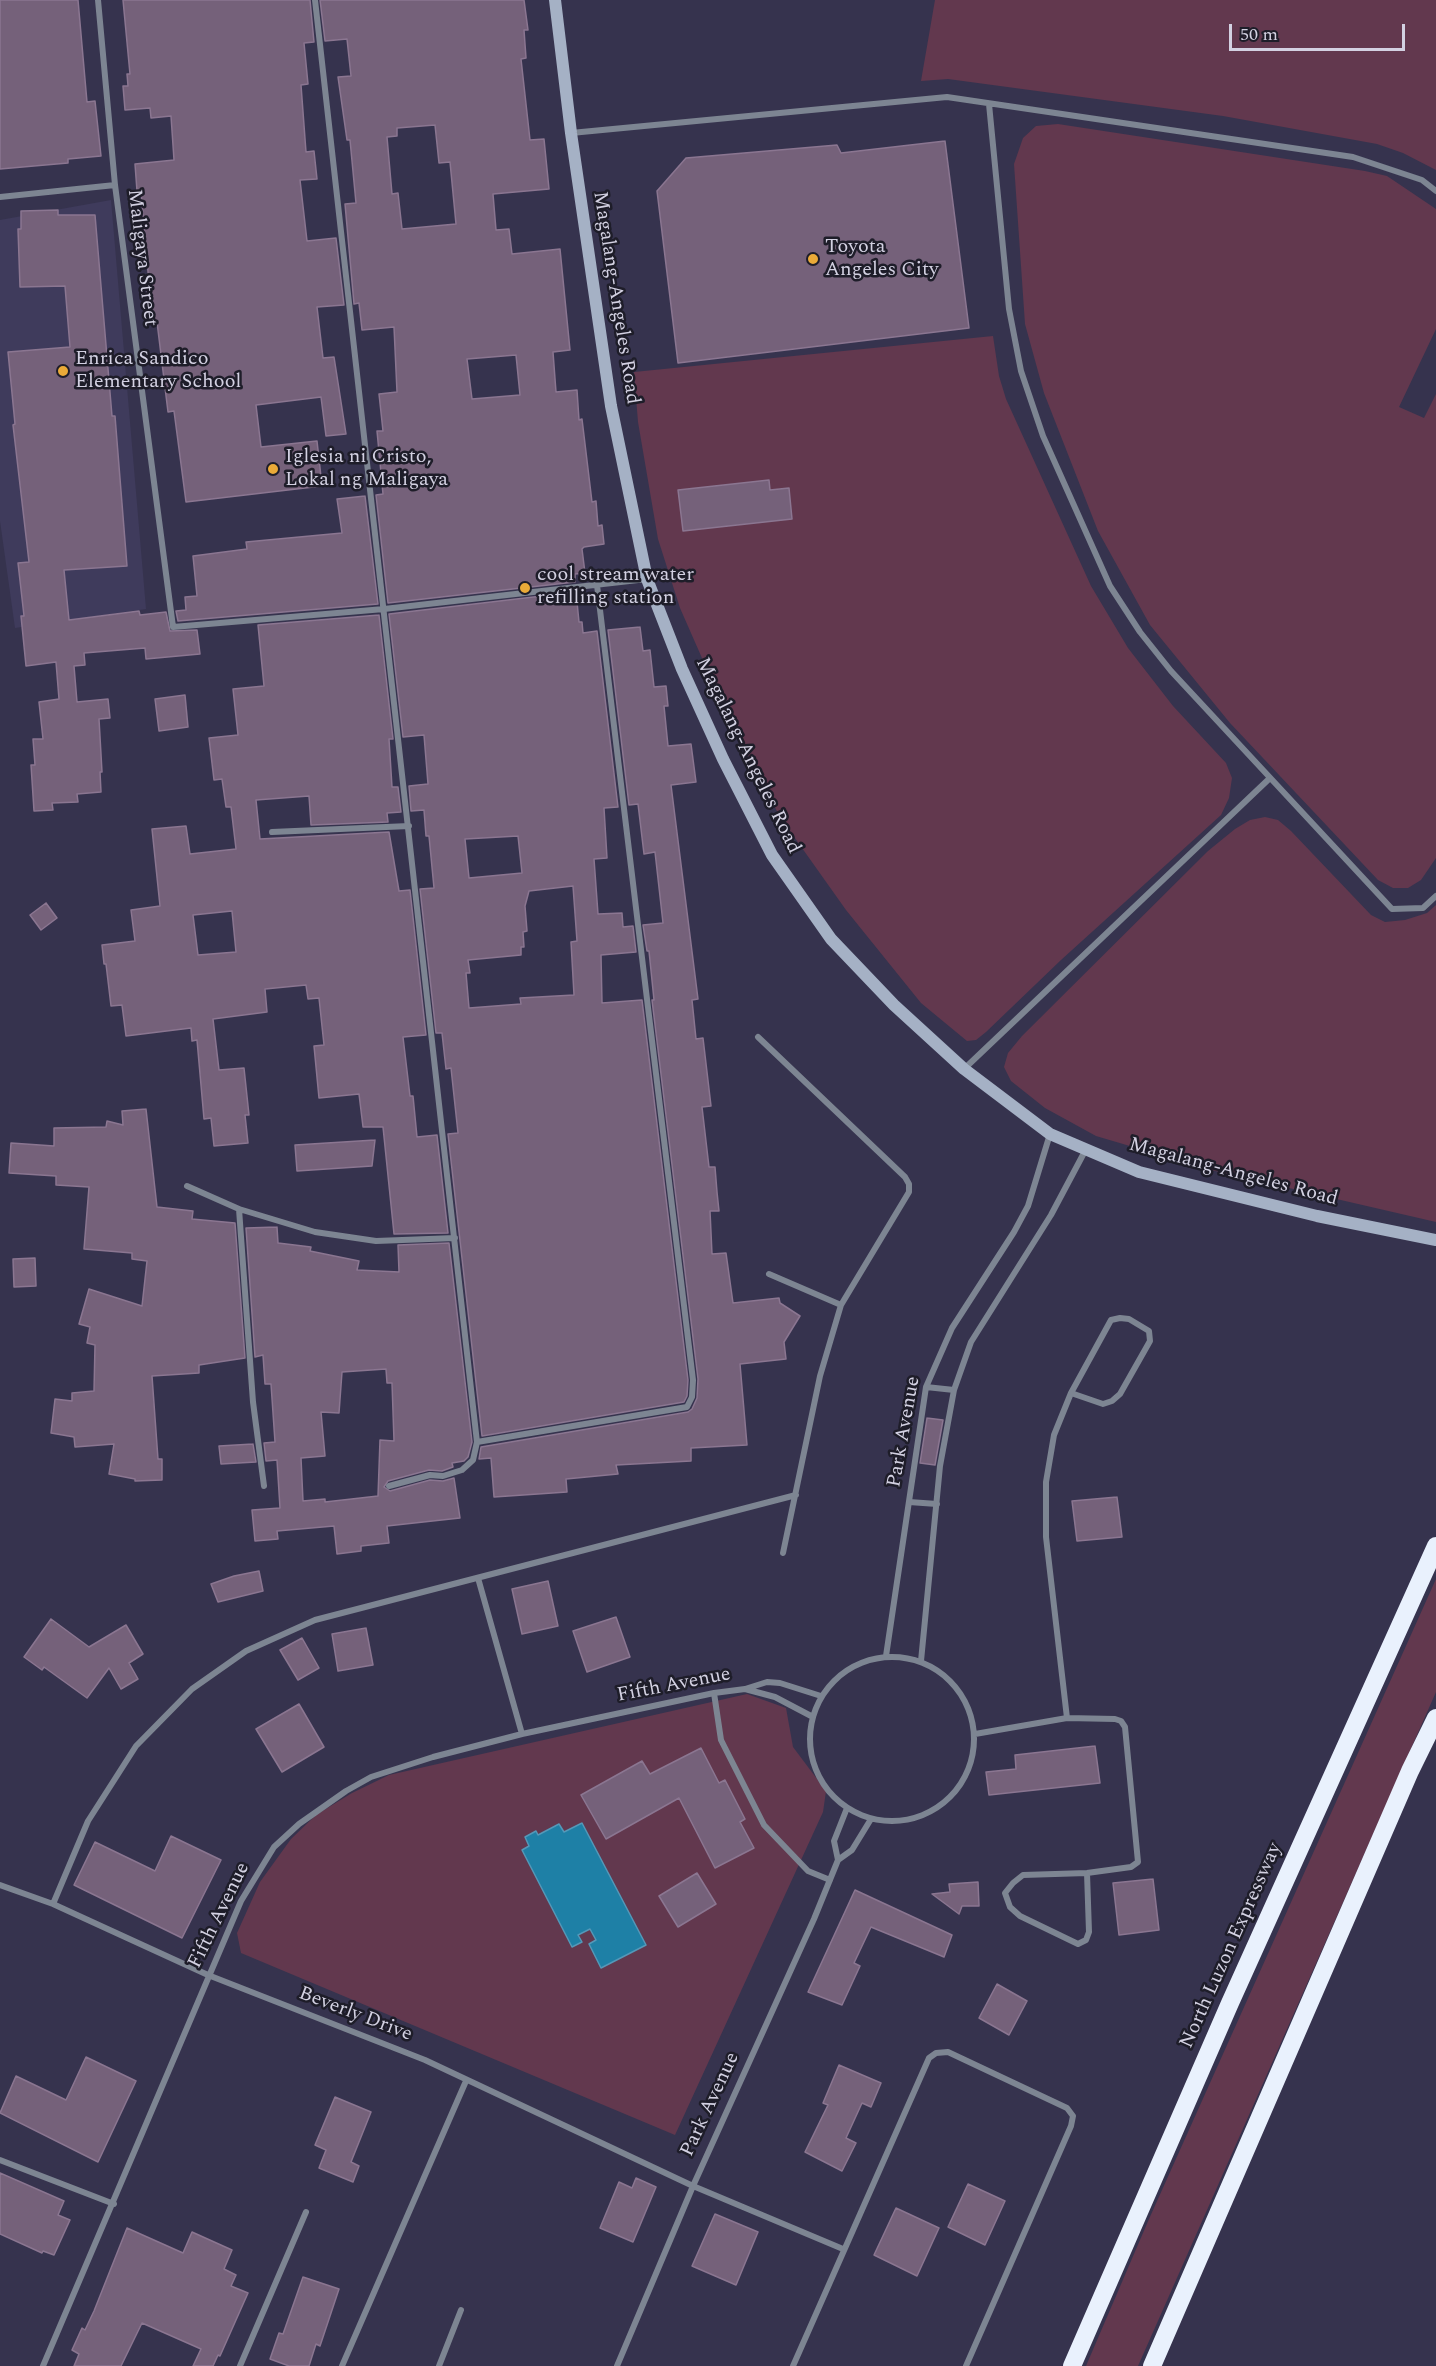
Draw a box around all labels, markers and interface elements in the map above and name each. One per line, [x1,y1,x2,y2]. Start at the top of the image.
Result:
scale bar [1232,12,1408,50]
text: 50 m [1240,21,1278,48]
street label: Maligaya Street [121,188,161,328]
street label: Magalang-Angeles Road [586,190,644,406]
place label: Toyota Angeles City [825,236,939,283]
marker: Toyota Angeles City [806,252,820,266]
place label: Enrica Sandico Elementary School [75,348,241,395]
marker: Enrica Sandico Elementary School [56,364,70,378]
place label: Iglesia ni Cristo, Lokal ng Maligaya [285,446,448,493]
marker: Iglesia ni Cristo, Lokal ng Maligaya [266,462,280,476]
place label: cool stream water refilling station [537,564,694,611]
marker: cool stream water refilling station [518,581,532,595]
street label: Magalang-Angeles Road [689,654,805,858]
street label: Magalang-Angeles Road [1126,1134,1340,1212]
street label: Park Avenue [883,1375,927,1489]
street label: Fifth Avenue [615,1663,733,1709]
street label: North Luzon Expressway [1176,1839,1288,2053]
street label: Fifth Avenue [184,1859,256,1973]
street label: Beverly Drive [295,1982,415,2048]
street label: Park Avenue [676,2049,746,2161]

